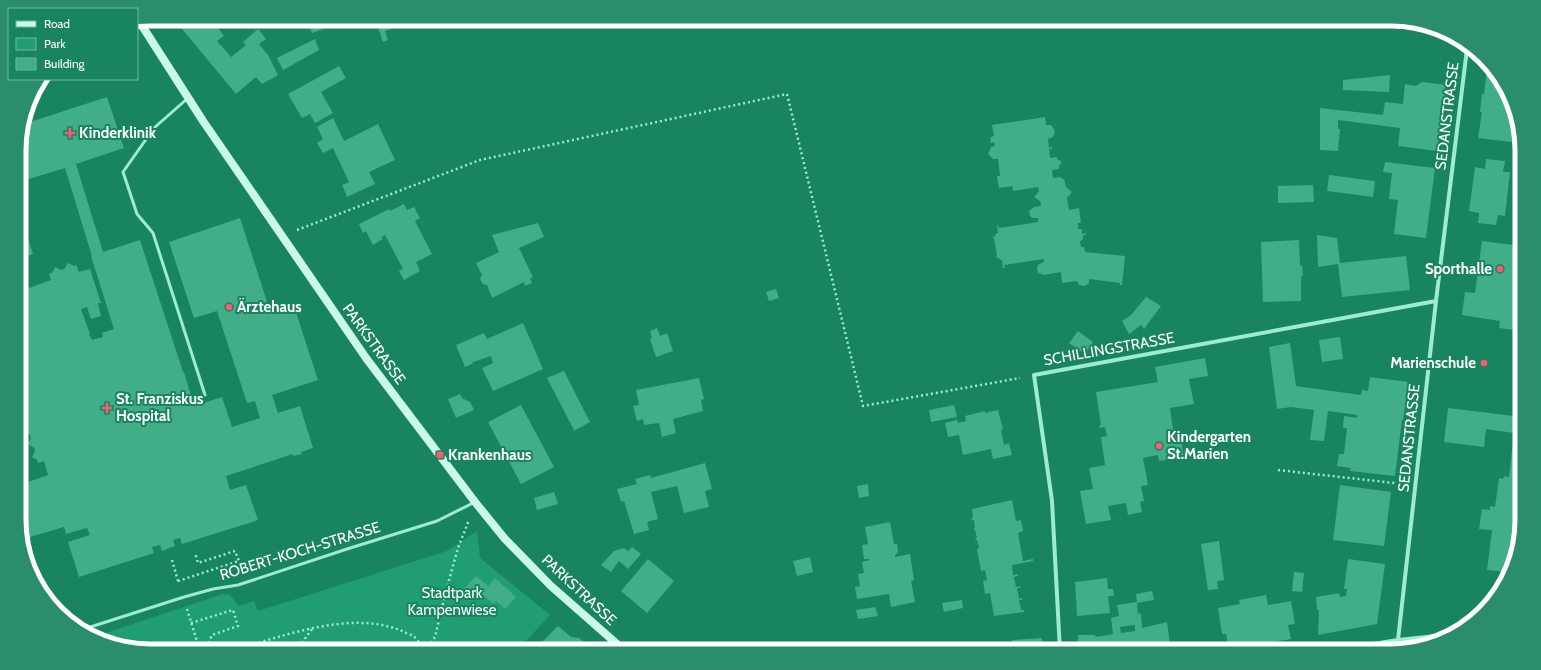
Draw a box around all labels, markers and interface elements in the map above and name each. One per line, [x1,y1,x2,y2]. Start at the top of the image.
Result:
legend [8,8,138,80]
text: Road [44,16,70,31]
text: Park [44,36,66,51]
text: Building [44,56,86,71]
street label: SEDANSTRASSE [1431,61,1463,171]
place label: Kinderklinik [79,124,157,142]
marker: Kinderklinik [64,127,76,139]
place label: Sporthalle [1425,260,1492,278]
marker: Sporthalle [1495,264,1505,274]
place label: Ärztehaus [237,297,302,316]
street label: PARKSTRASSE [339,300,409,388]
marker: Ärztehaus [224,302,234,312]
street label: SCHILLINGSTRASSE [1042,329,1176,369]
place label: Marienschule [1390,354,1476,372]
marker: Marienschule [1479,358,1489,368]
street label: SEDANSTRASSE [1394,383,1424,493]
place label: St. Franziskus Hospital [116,390,203,425]
marker: St. Franziskus Hospital [101,402,113,414]
place label: Kindergarten St.Marien [1167,428,1251,463]
marker: Kindergarten St.Marien [1154,441,1164,451]
place label: Krankenhaus [448,446,531,464]
marker: Krankenhaus [435,450,445,460]
street label: ROBERT-KOCH-STRASSE [218,518,382,584]
street label: PARKSTRASSE [538,551,620,629]
park label: Stadtpark Kampenwiese [408,584,497,619]

